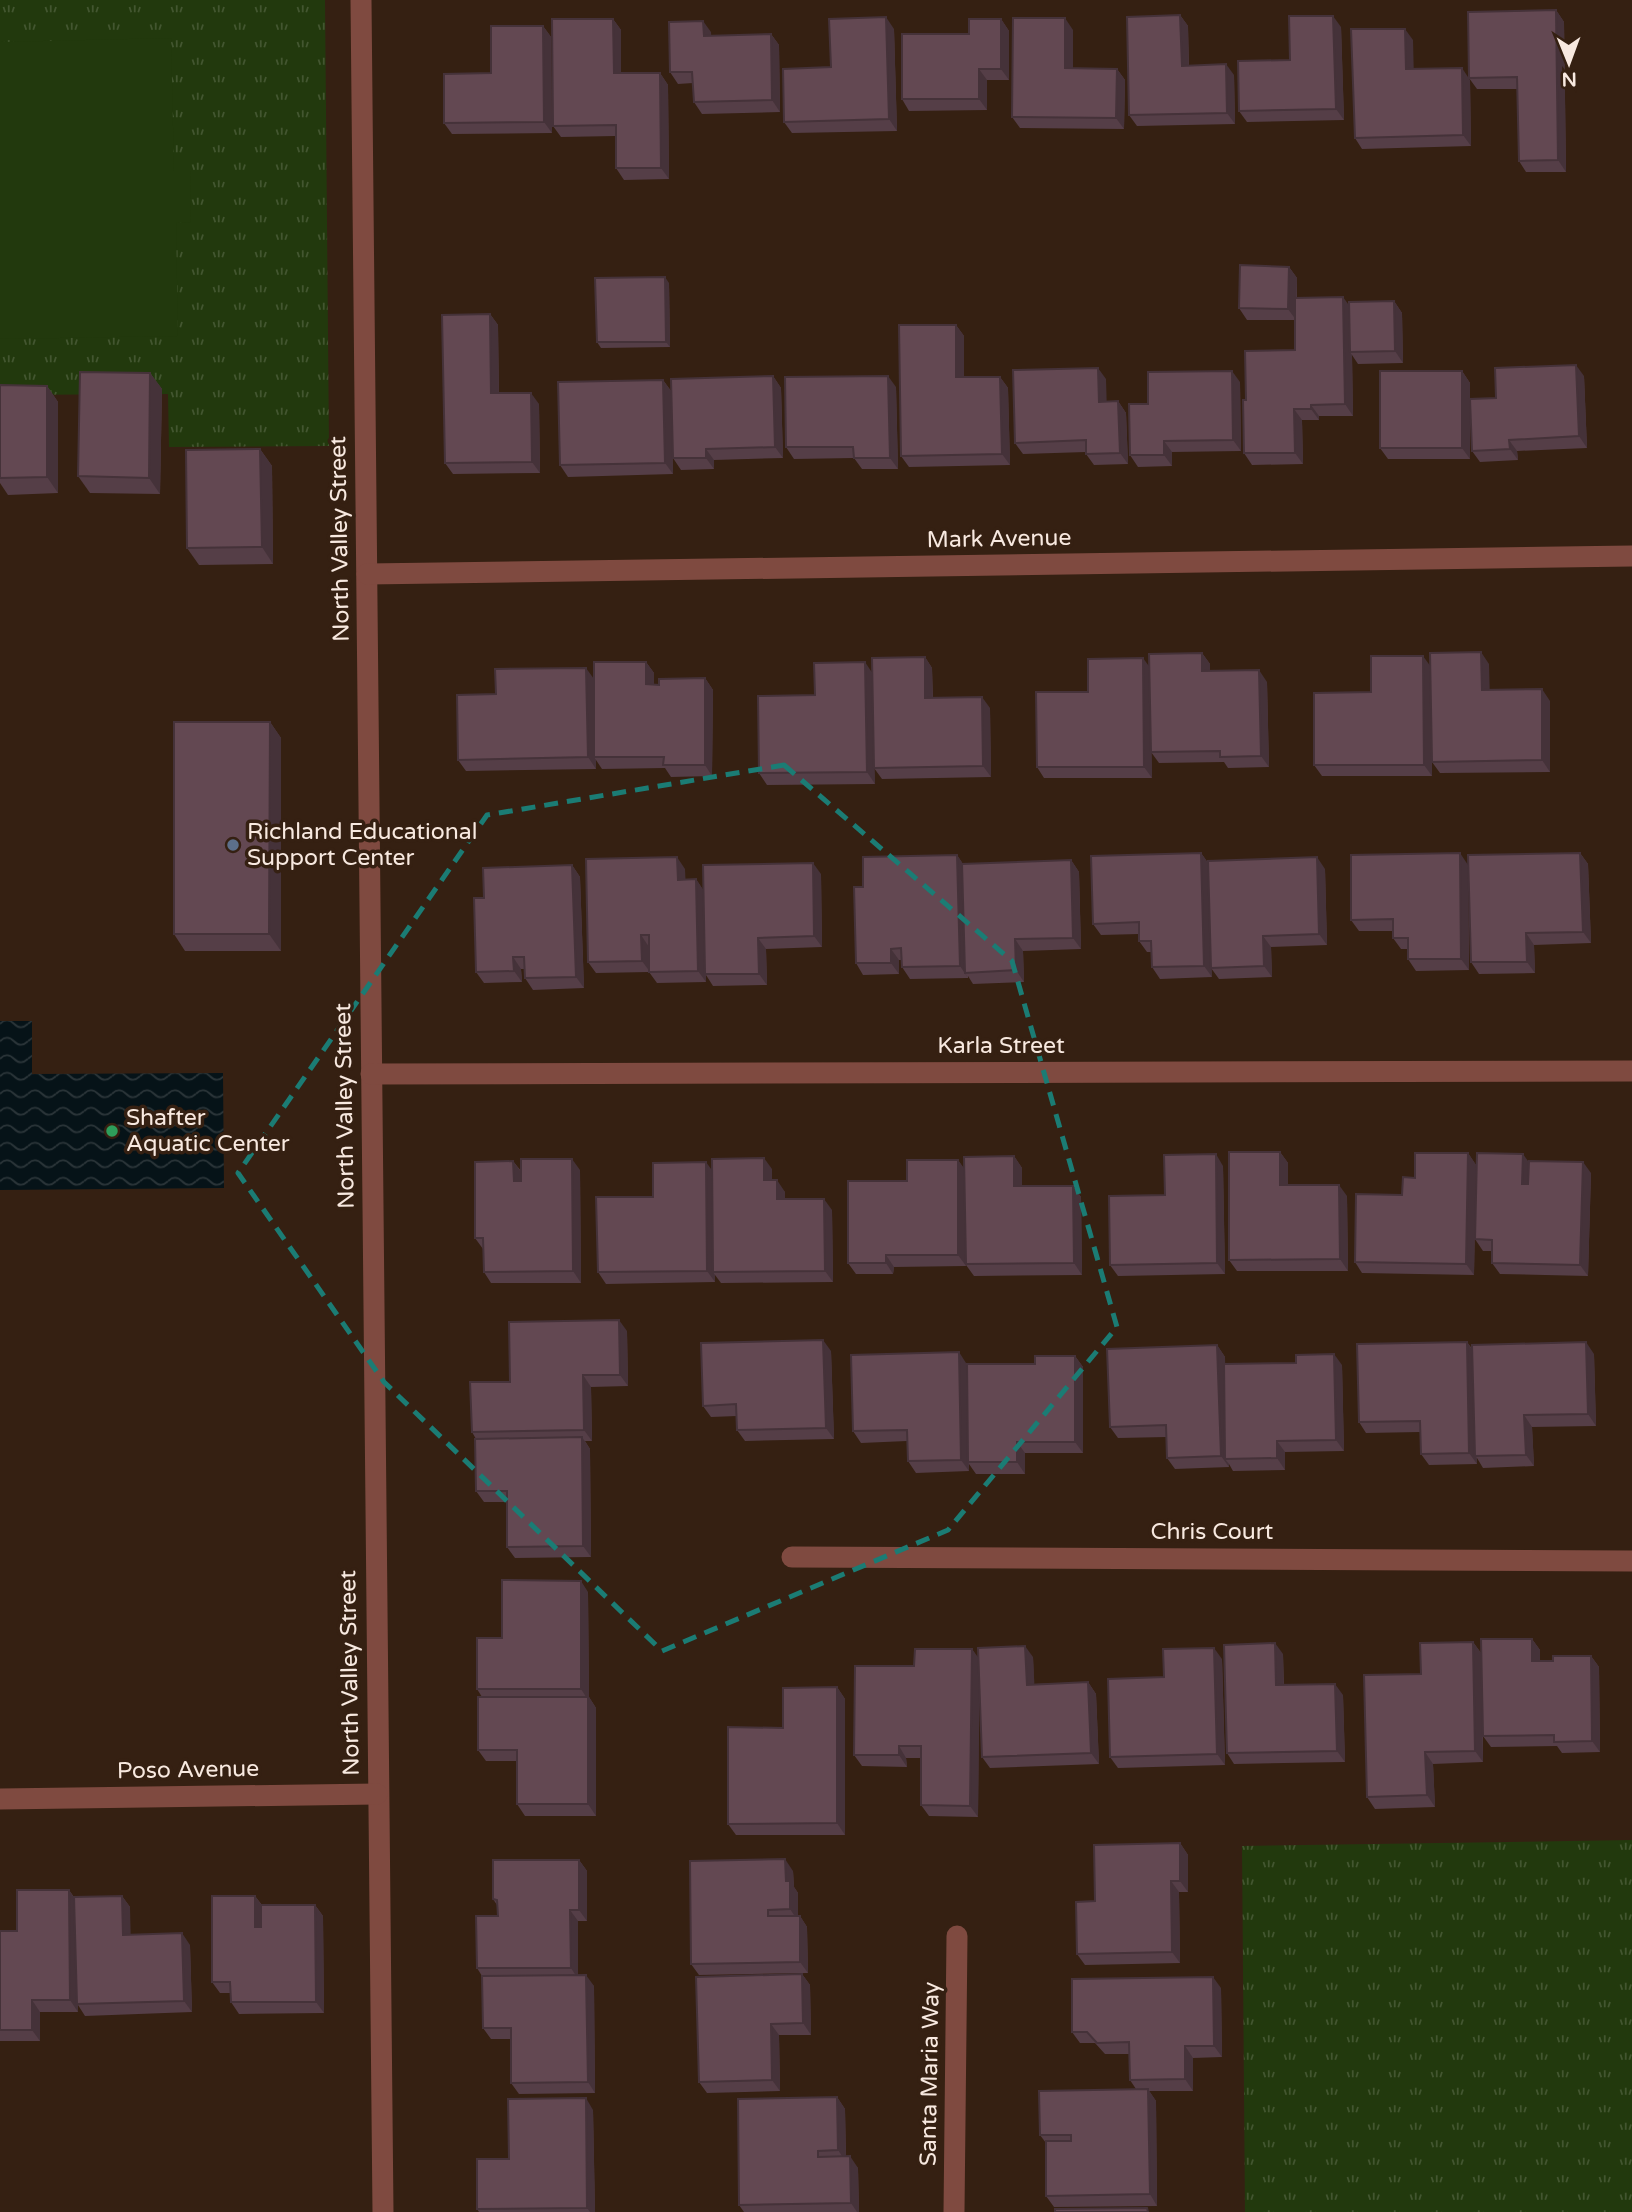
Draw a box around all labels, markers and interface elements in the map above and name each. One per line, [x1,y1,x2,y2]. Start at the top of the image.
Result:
north arrow [1534,28,1604,98]
text: N [1561,68,1577,90]
street label: North Valley Street [324,436,356,642]
street label: Mark Avenue [926,524,1072,554]
place label: Richland Educational Support Center [247,818,477,872]
marker: Richland Educational Support Center [225,837,241,853]
street label: North Valley Street [329,1003,361,1209]
street label: Karla Street [937,1032,1065,1060]
place label: Shafter Aquatic Center [126,1104,290,1158]
marker: Shafter Aquatic Center [104,1123,120,1139]
street label: Chris Court [1151,1518,1274,1546]
street label: North Valley Street [334,1570,366,1776]
street label: Poso Avenue [117,1755,259,1785]
street label: Santa Maria Way [914,1982,946,2166]

